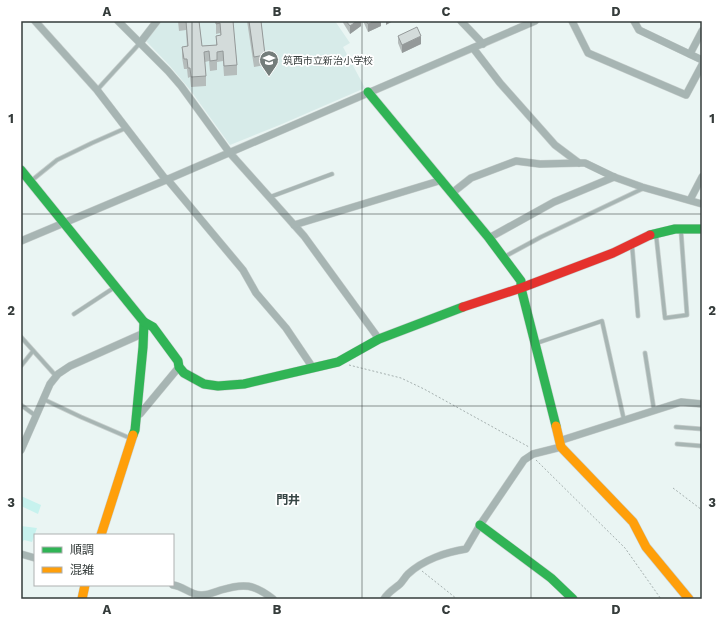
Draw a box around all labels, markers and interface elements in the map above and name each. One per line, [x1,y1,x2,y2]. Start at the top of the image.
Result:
text: A [103,4,112,19]
text: B [273,4,282,19]
text: C [442,4,451,19]
text: D [611,4,621,19]
school or university icon: 筑西市立新治小学校 [258,49,280,77]
place label: 筑西市立新治小学校 [283,55,373,66]
text: 1 [8,111,14,126]
text: 1 [709,111,715,126]
text: 2 [7,303,15,318]
text: 2 [708,303,716,318]
district label: 門井 [276,493,300,507]
text: 3 [7,495,15,510]
text: 3 [708,495,716,510]
legend [34,534,174,586]
text: 順調 [70,543,94,557]
text: 混雑 [70,563,94,577]
text: A [103,602,112,617]
text: B [273,602,282,617]
text: C [442,602,451,617]
text: D [611,602,621,617]

